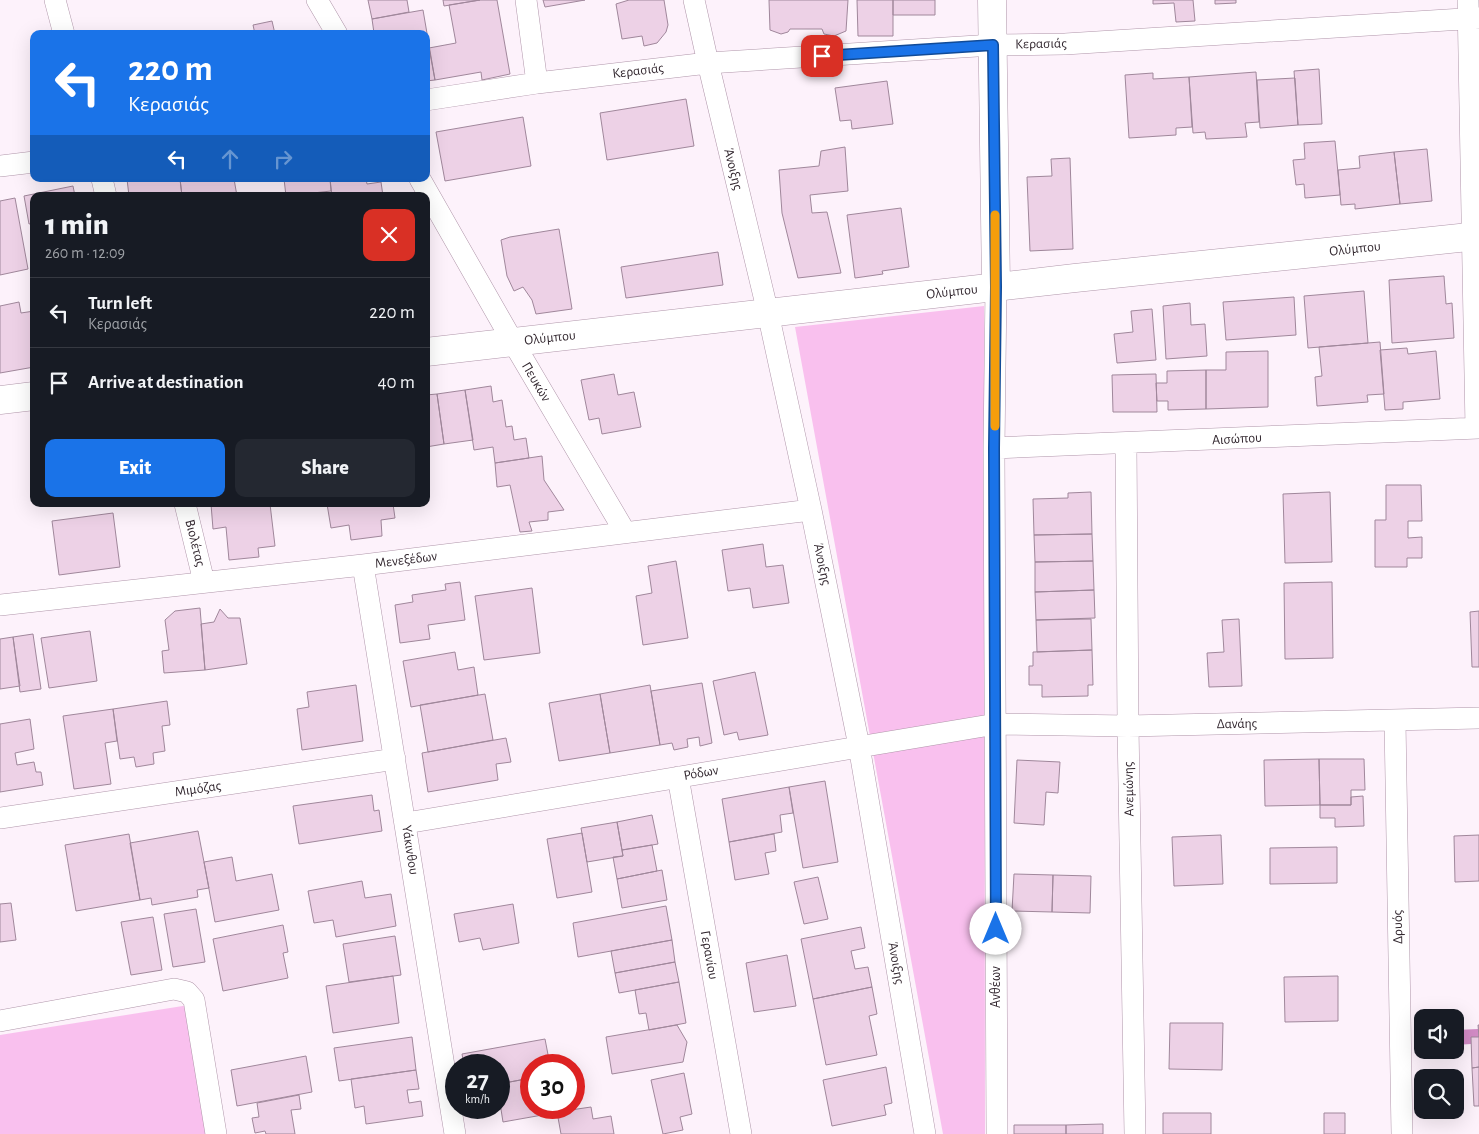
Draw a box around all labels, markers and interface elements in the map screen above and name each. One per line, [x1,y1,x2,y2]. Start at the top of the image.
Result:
pin [801,35,843,77]
street label: Κερασιάς [1015,37,1067,51]
icon: arrive [808,42,836,70]
icon: left [45,50,110,115]
text: 220 m [128,52,213,87]
street label: Κερασιάς [612,61,665,81]
text: Κερασιάς [128,93,209,115]
icon: left [163,145,191,173]
icon: ahead [216,145,244,173]
icon: right [269,145,297,173]
street label: Άνοιξης [721,147,745,192]
button: close [363,209,415,261]
text: 1 min [45,210,109,240]
street label: Ολύμπου [1329,239,1381,259]
text: 260 m · 12:09 [45,245,125,261]
street label: Ολύμπου [926,282,978,302]
text: Turn left [88,294,152,313]
icon: left [45,299,73,327]
text: 220 m [369,303,415,322]
text: Κερασιάς [88,316,147,332]
street label: Ολύμπου [524,328,576,348]
street label: Πευκών [519,360,553,404]
icon: arrive [45,369,73,397]
text: Arrive at destination [88,373,244,392]
text: 40 m [377,373,415,392]
street label: Αισώπου [1212,431,1262,447]
button: Exit [45,439,225,497]
button: Share [235,439,415,497]
street label: Βιολέτας [182,518,208,569]
street label: Άνοιξης [811,542,833,587]
street label: Μενεξέδων [374,549,438,571]
street label: Δανάης [1217,717,1258,731]
street label: Ανεμώνης [1122,761,1136,817]
street label: Ρόδων [683,763,720,783]
street label: Μιμόζας [174,779,223,799]
street label: Υάκινθου [399,824,421,876]
position arrow [969,902,1021,954]
street label: Δρυός [1391,909,1405,944]
street label: Γερανίου [698,929,720,981]
street label: Άνοιξης [885,941,907,986]
street label: Ανθέων [989,966,1003,1008]
map controls [1414,1009,1464,1119]
button: sound [1414,1009,1464,1059]
speed limit sign: 30 [520,1054,585,1119]
text: 27 [466,1068,489,1093]
button: search [1414,1069,1464,1119]
text: km/h [465,1093,490,1105]

